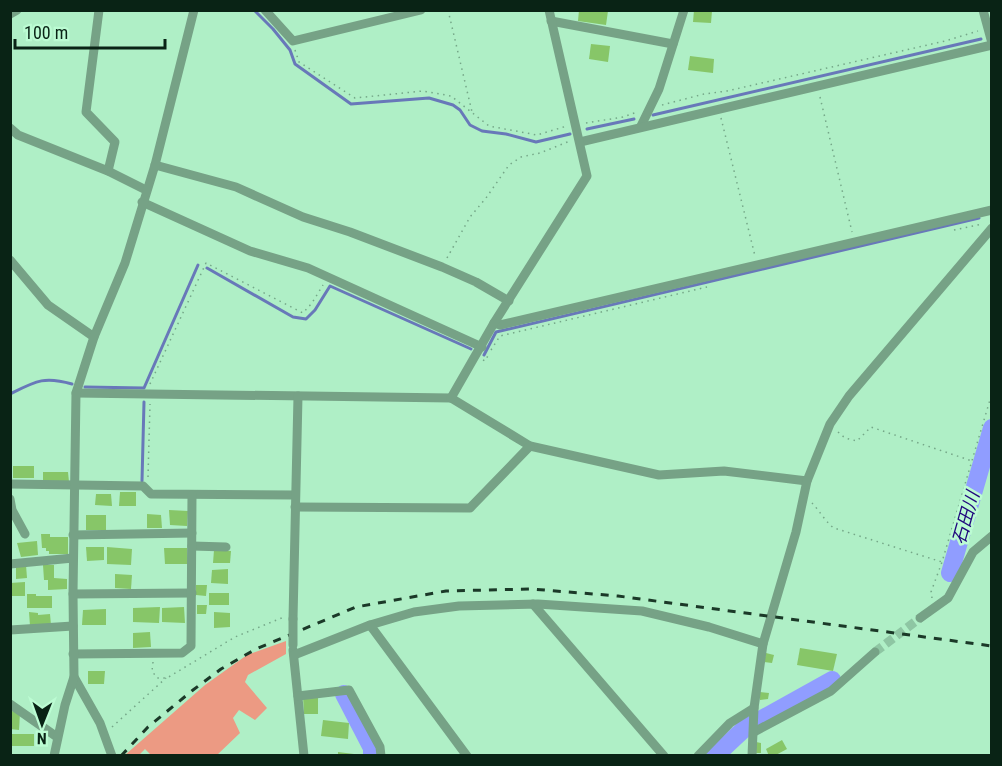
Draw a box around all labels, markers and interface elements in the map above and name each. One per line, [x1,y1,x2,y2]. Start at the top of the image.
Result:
scale bar [15,12,165,50]
text: 100 m [24,22,68,43]
water label: 石田川 [948,487,984,547]
north arrow [12,694,72,754]
text: N [37,729,47,748]

